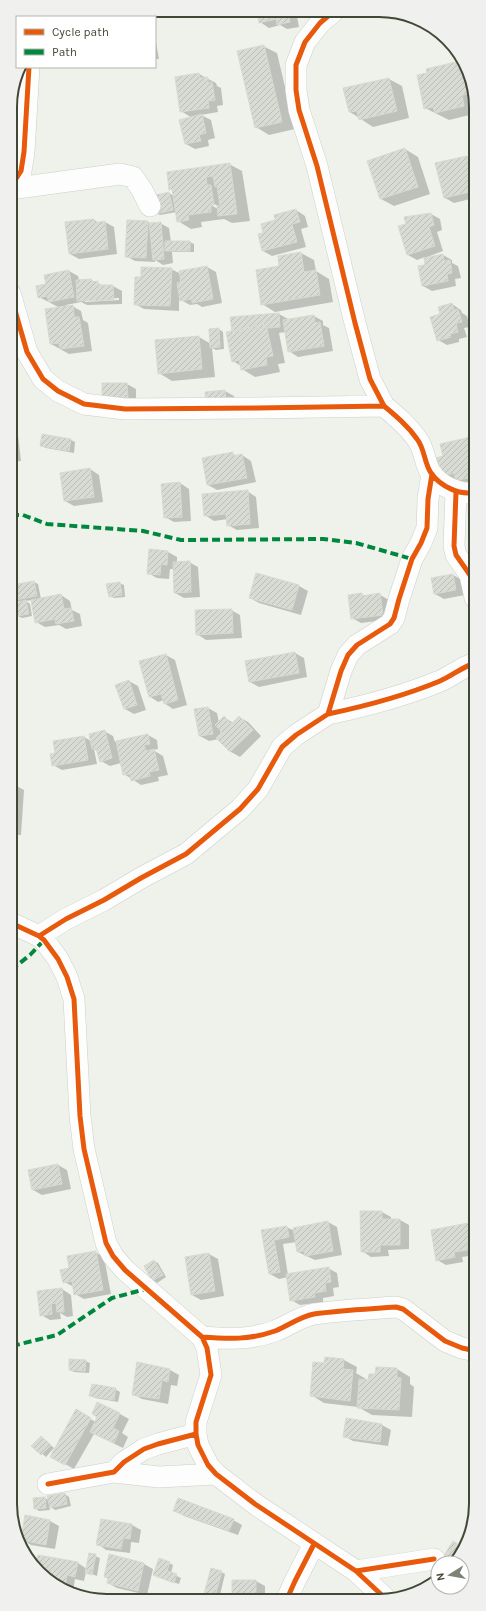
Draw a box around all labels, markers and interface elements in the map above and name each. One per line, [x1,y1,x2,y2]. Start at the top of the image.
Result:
legend [16,16,156,68]
text: Cycle path [52,25,109,39]
text: Path [52,45,77,59]
north arrow [430,1555,470,1595]
text: N [434,1572,448,1582]

